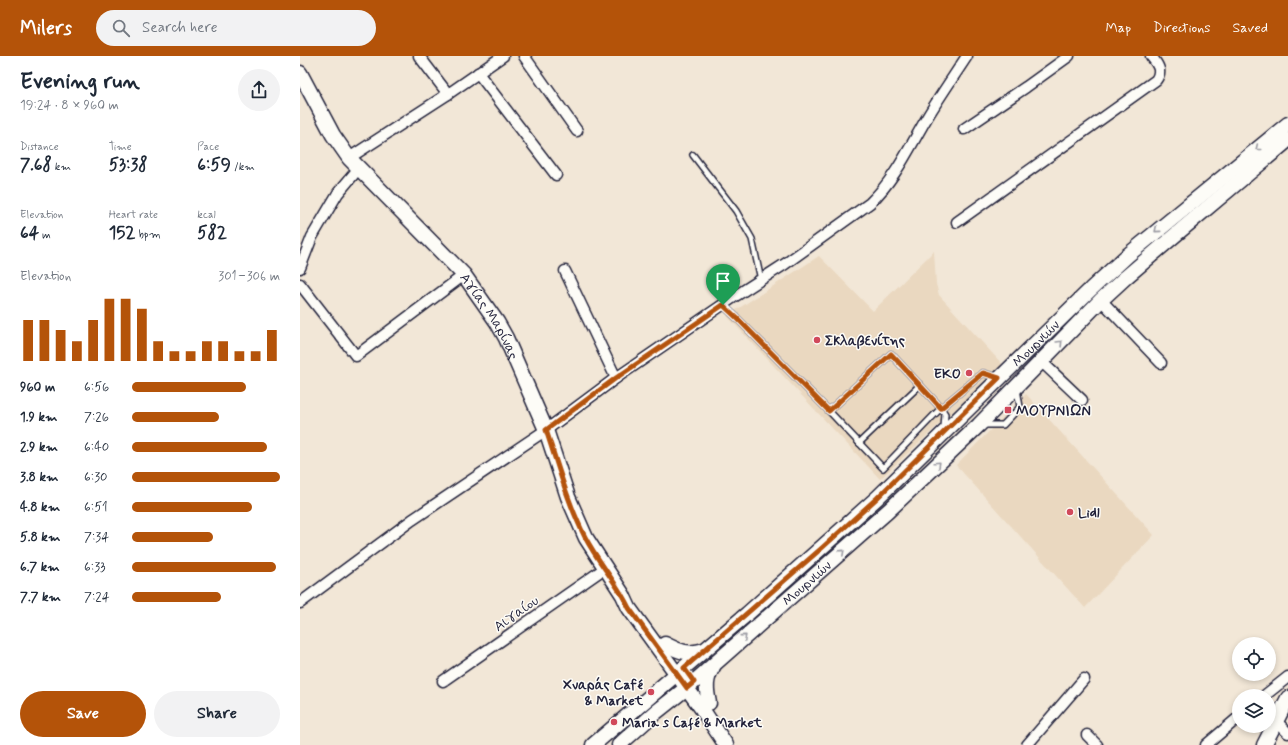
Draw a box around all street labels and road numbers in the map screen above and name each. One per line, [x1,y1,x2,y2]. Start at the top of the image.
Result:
street label: Αγίας Μαρίνας [455,270,522,362]
street label: Μουρνιών [1008,316,1064,371]
street label: Μουρνιών [779,557,836,610]
street label: Αιγαίου [491,592,543,636]

